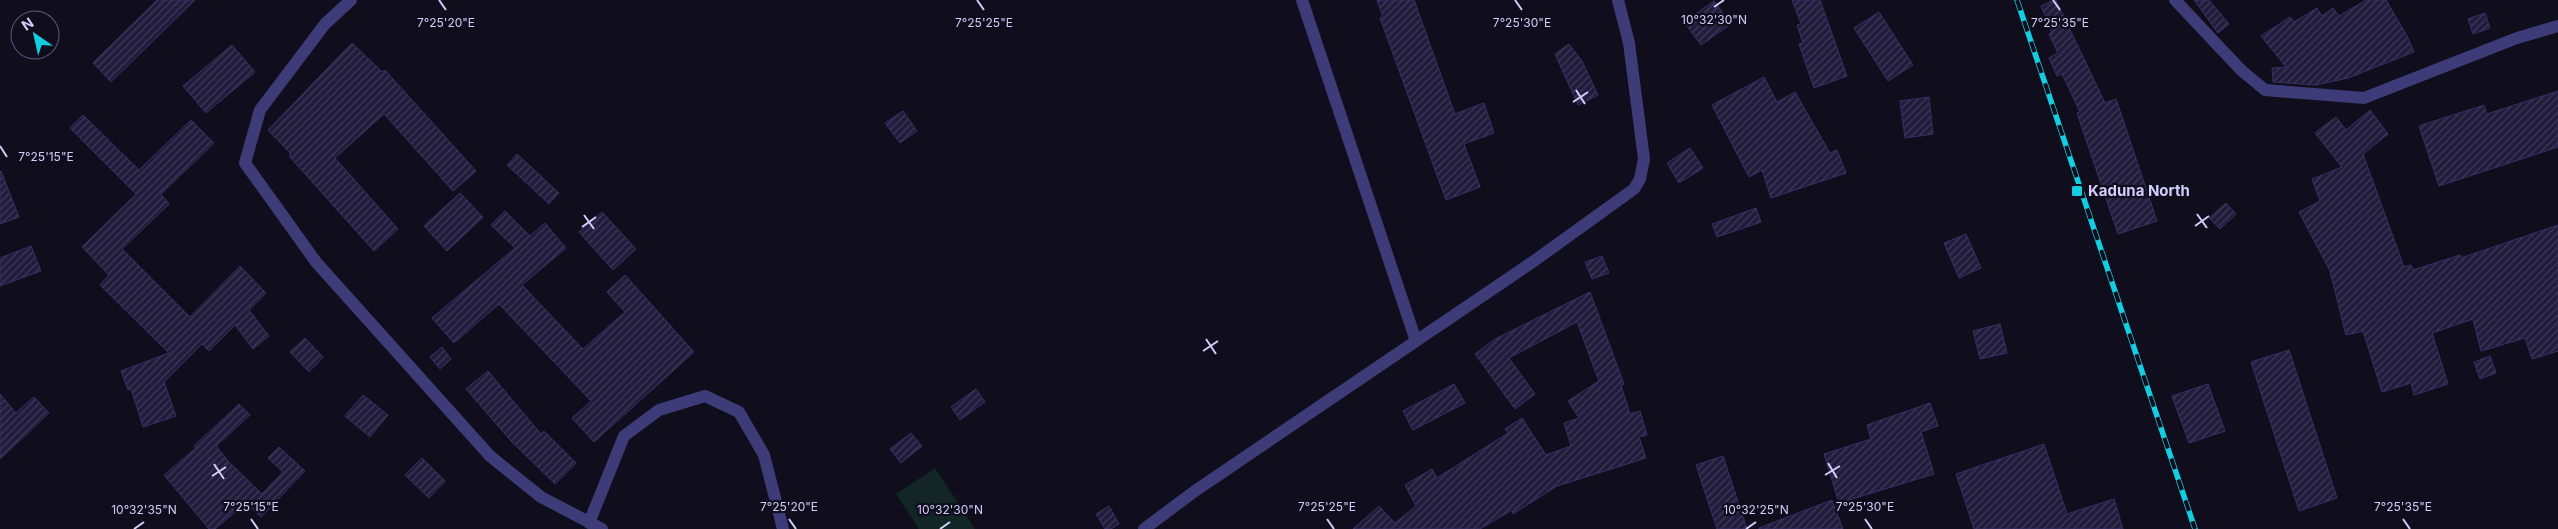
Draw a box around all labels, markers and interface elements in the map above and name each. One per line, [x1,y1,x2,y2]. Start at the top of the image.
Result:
north arrow [10,10,60,60]
text: 10°32'30"N [1681,12,1747,27]
text: N [18,14,37,34]
text: 7°25'20"E [417,15,475,30]
text: 7°25'25"E [955,15,1013,30]
text: 7°25'30"E [1493,15,1551,30]
text: 7°25'35"E [2031,15,2089,30]
text: 7°25'15"E [18,149,74,164]
place label: Kaduna North [2088,181,2190,200]
marker: Kaduna North [2070,184,2084,198]
text: 7°25'15"E [223,499,279,514]
text: 7°25'20"E [760,499,818,514]
text: 7°25'25"E [1298,499,1356,514]
text: 7°25'30"E [1836,499,1894,514]
text: 7°25'35"E [2374,499,2432,514]
text: 10°32'35"N [111,502,177,517]
text: 10°32'30"N [917,502,983,517]
text: 10°32'25"N [1723,502,1789,517]

